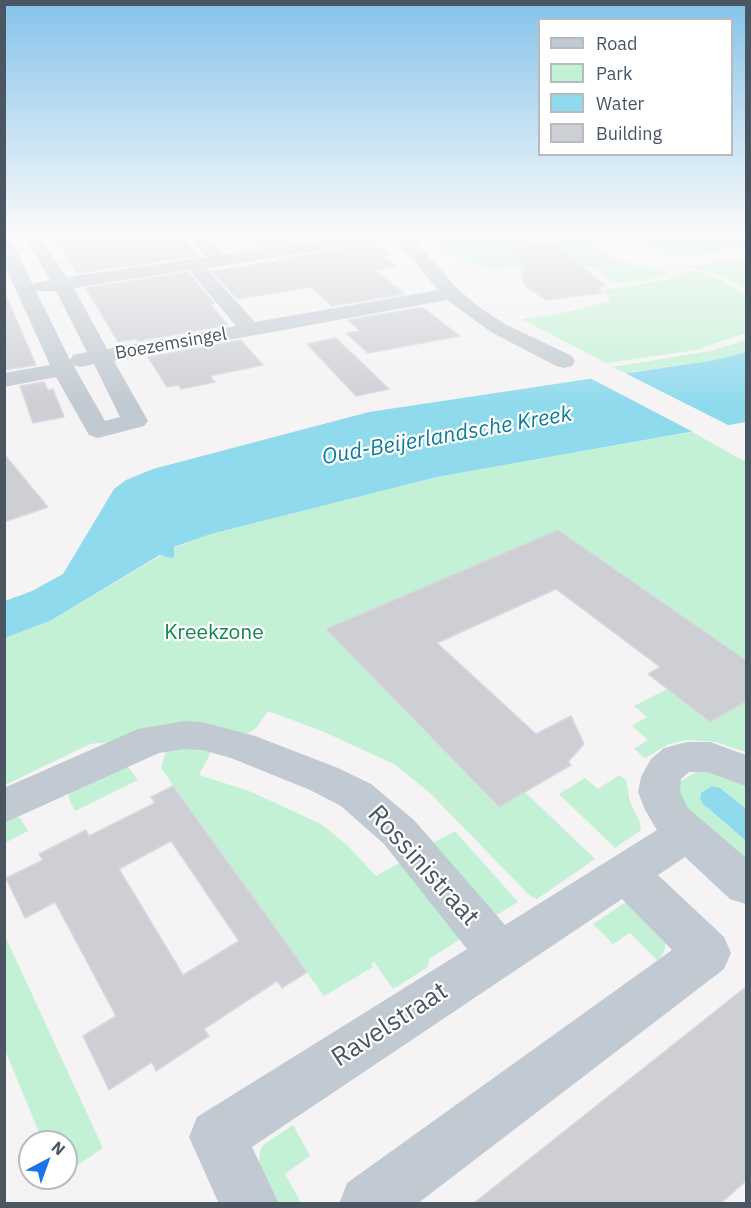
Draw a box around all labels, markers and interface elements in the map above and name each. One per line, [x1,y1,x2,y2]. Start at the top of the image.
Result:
legend [538,18,733,156]
text: Road [596,32,637,55]
text: Park [596,62,632,85]
text: Water [596,92,644,115]
text: Building [596,122,662,145]
street label: Boezemsingel [113,324,229,364]
water label: Oud-Beijerlandsche Kreek [320,401,574,471]
park label: Kreekzone [164,620,264,646]
street label: Rossinistraat [361,799,485,933]
street label: Ravelstraat [326,976,454,1074]
north arrow [18,1130,78,1190]
text: N [48,1137,69,1159]

